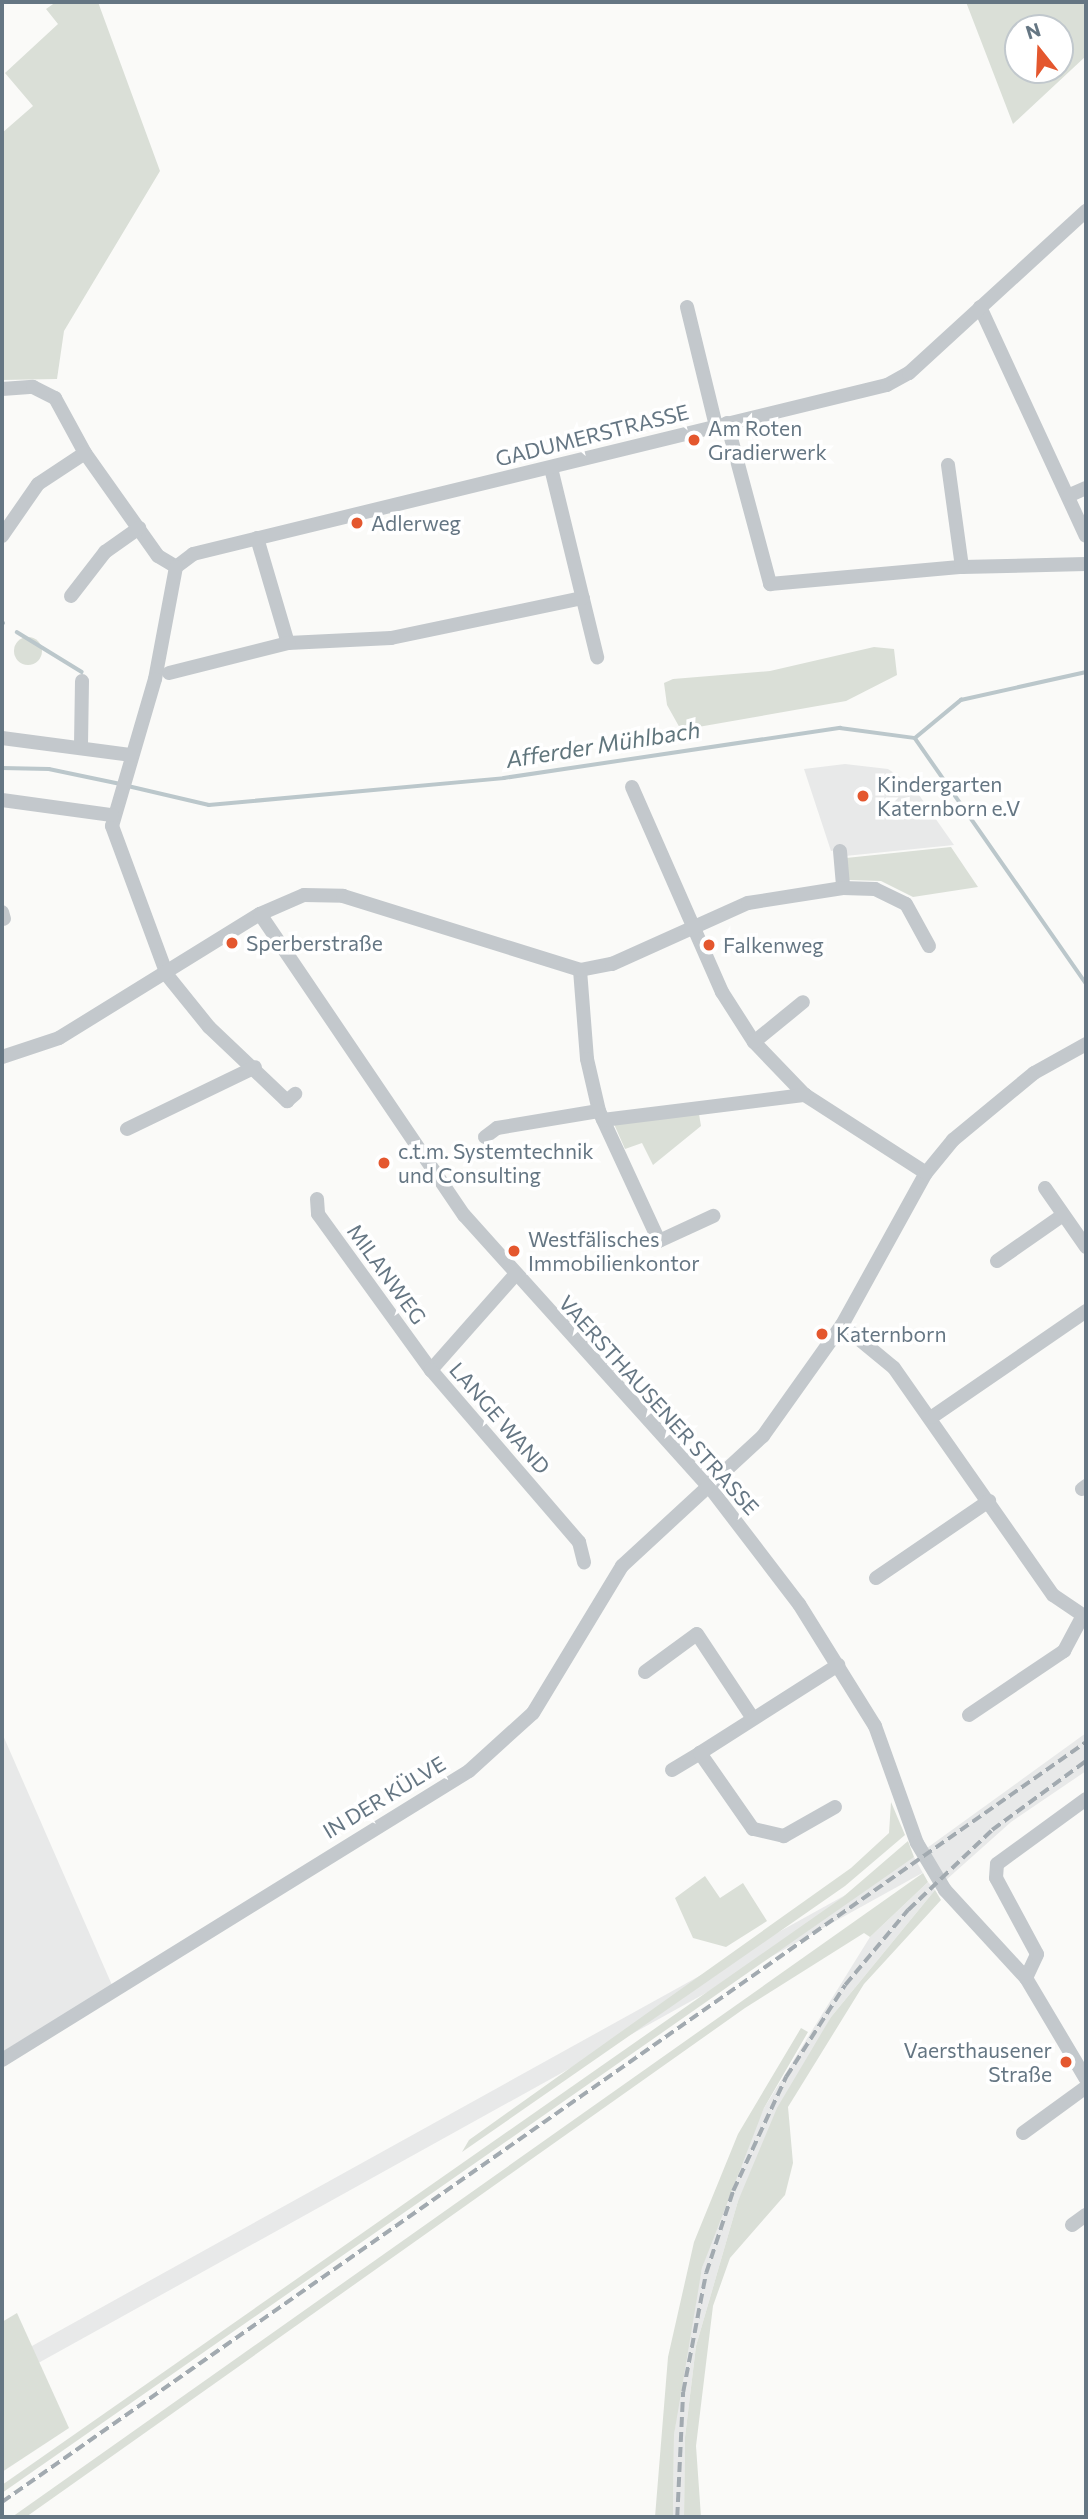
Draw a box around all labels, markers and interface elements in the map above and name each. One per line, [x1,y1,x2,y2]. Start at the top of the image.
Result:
north arrow [1004,14,1074,84]
text: N [1023,17,1043,44]
street label: GADUMERSTRASSE [493,399,691,471]
place label: Am Roten Gradierwerk [708,415,827,465]
marker: Am Roten Gradierwerk [686,432,702,448]
place label: Adlerweg [371,510,461,536]
marker: Adlerweg [349,515,365,531]
water label: Afferder Mühlbach [504,715,702,773]
place label: Kindergarten Katernborn e.V [877,771,1020,821]
marker: Kindergarten Katernborn e.V [855,788,871,804]
place label: Sperberstraße [246,930,383,956]
place label: Falkenweg [723,932,824,958]
marker: Sperberstraße [224,935,240,951]
marker: Falkenweg [701,937,717,953]
place label: c.t.m. Systemtechnik und Consulting [398,1138,594,1188]
marker: c.t.m. Systemtechnik und Consulting [376,1155,392,1171]
street label: MILANWEG [342,1219,432,1329]
place label: Westfälisches Immobilienkontor [528,1226,700,1276]
marker: Westfälisches Immobilienkontor [506,1243,522,1259]
street label: VAERSTHAUSENER STRASSE [554,1290,764,1520]
place label: Katernborn [836,1321,946,1347]
marker: Katernborn [814,1326,830,1342]
street label: LANGE WAND [445,1357,555,1479]
street label: IN DER KÜLVE [318,1751,450,1843]
place label: Vaersthausener Straße [904,2037,1052,2087]
marker: Vaersthausener Straße [1058,2054,1074,2070]

